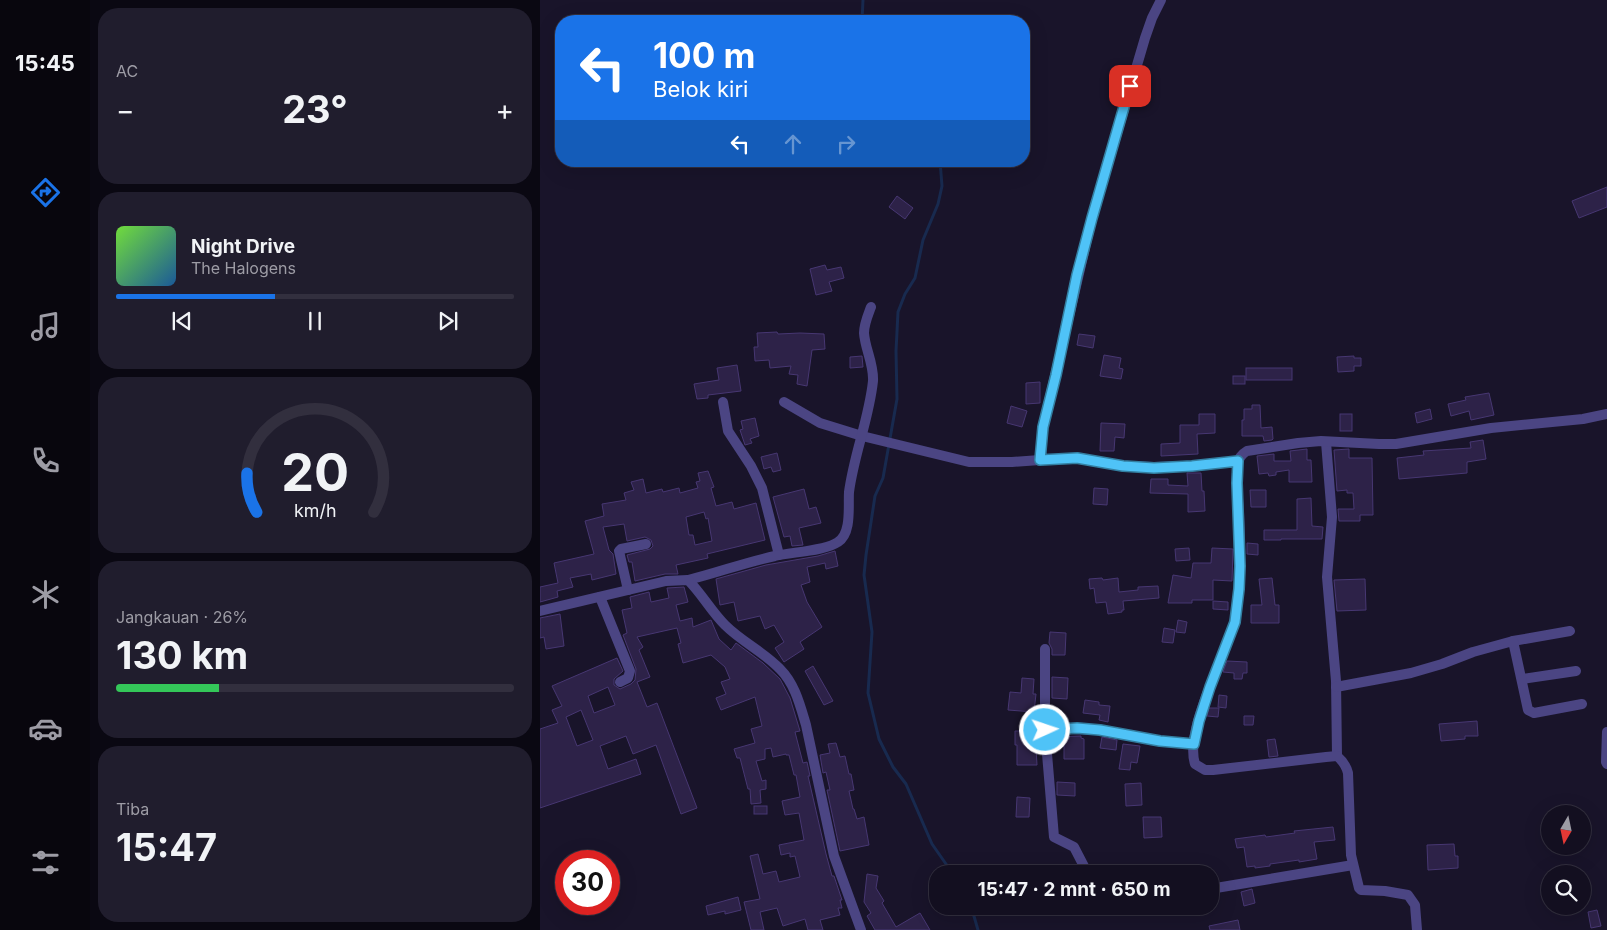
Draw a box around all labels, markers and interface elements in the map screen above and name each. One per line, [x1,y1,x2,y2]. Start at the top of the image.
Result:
text: 100 m [653,34,756,76]
icon: left [570,35,635,100]
text: 15:45 [15,50,75,76]
text: AC [116,61,138,81]
pin [1109,65,1151,107]
icon: arrive [1116,72,1144,100]
text: Belok kiri [653,76,748,102]
text: 23° [282,86,348,132]
text: − [116,93,135,127]
text: + [495,93,514,127]
icon: left [726,130,754,158]
icon: ahead [779,130,807,158]
icon: right [832,130,860,158]
icon: directions [28,175,63,210]
text: Night Drive [191,235,295,258]
text: The Halogens [191,258,296,278]
icon: previous [168,307,196,335]
icon: pause [301,307,329,335]
icon: next [434,307,462,335]
icon: music [28,309,63,344]
text: 20 [281,441,349,504]
icon: phone [28,443,63,478]
text: km/h [294,500,336,521]
icon: climate [28,577,63,612]
text: Jangkauan · 26% [116,607,248,627]
text: 130 km [116,632,248,678]
position arrow [1018,703,1070,755]
icon: car [28,711,63,746]
text: Tiba [116,799,149,819]
north arrow [1541,805,1591,855]
map controls [1541,805,1591,915]
text: 15:47 [116,824,217,870]
icon: filters [28,845,63,880]
speed limit sign: 30 [555,850,620,915]
button: search [1541,865,1591,915]
text: 15:47 · 2 mnt · 650 m [978,878,1171,901]

